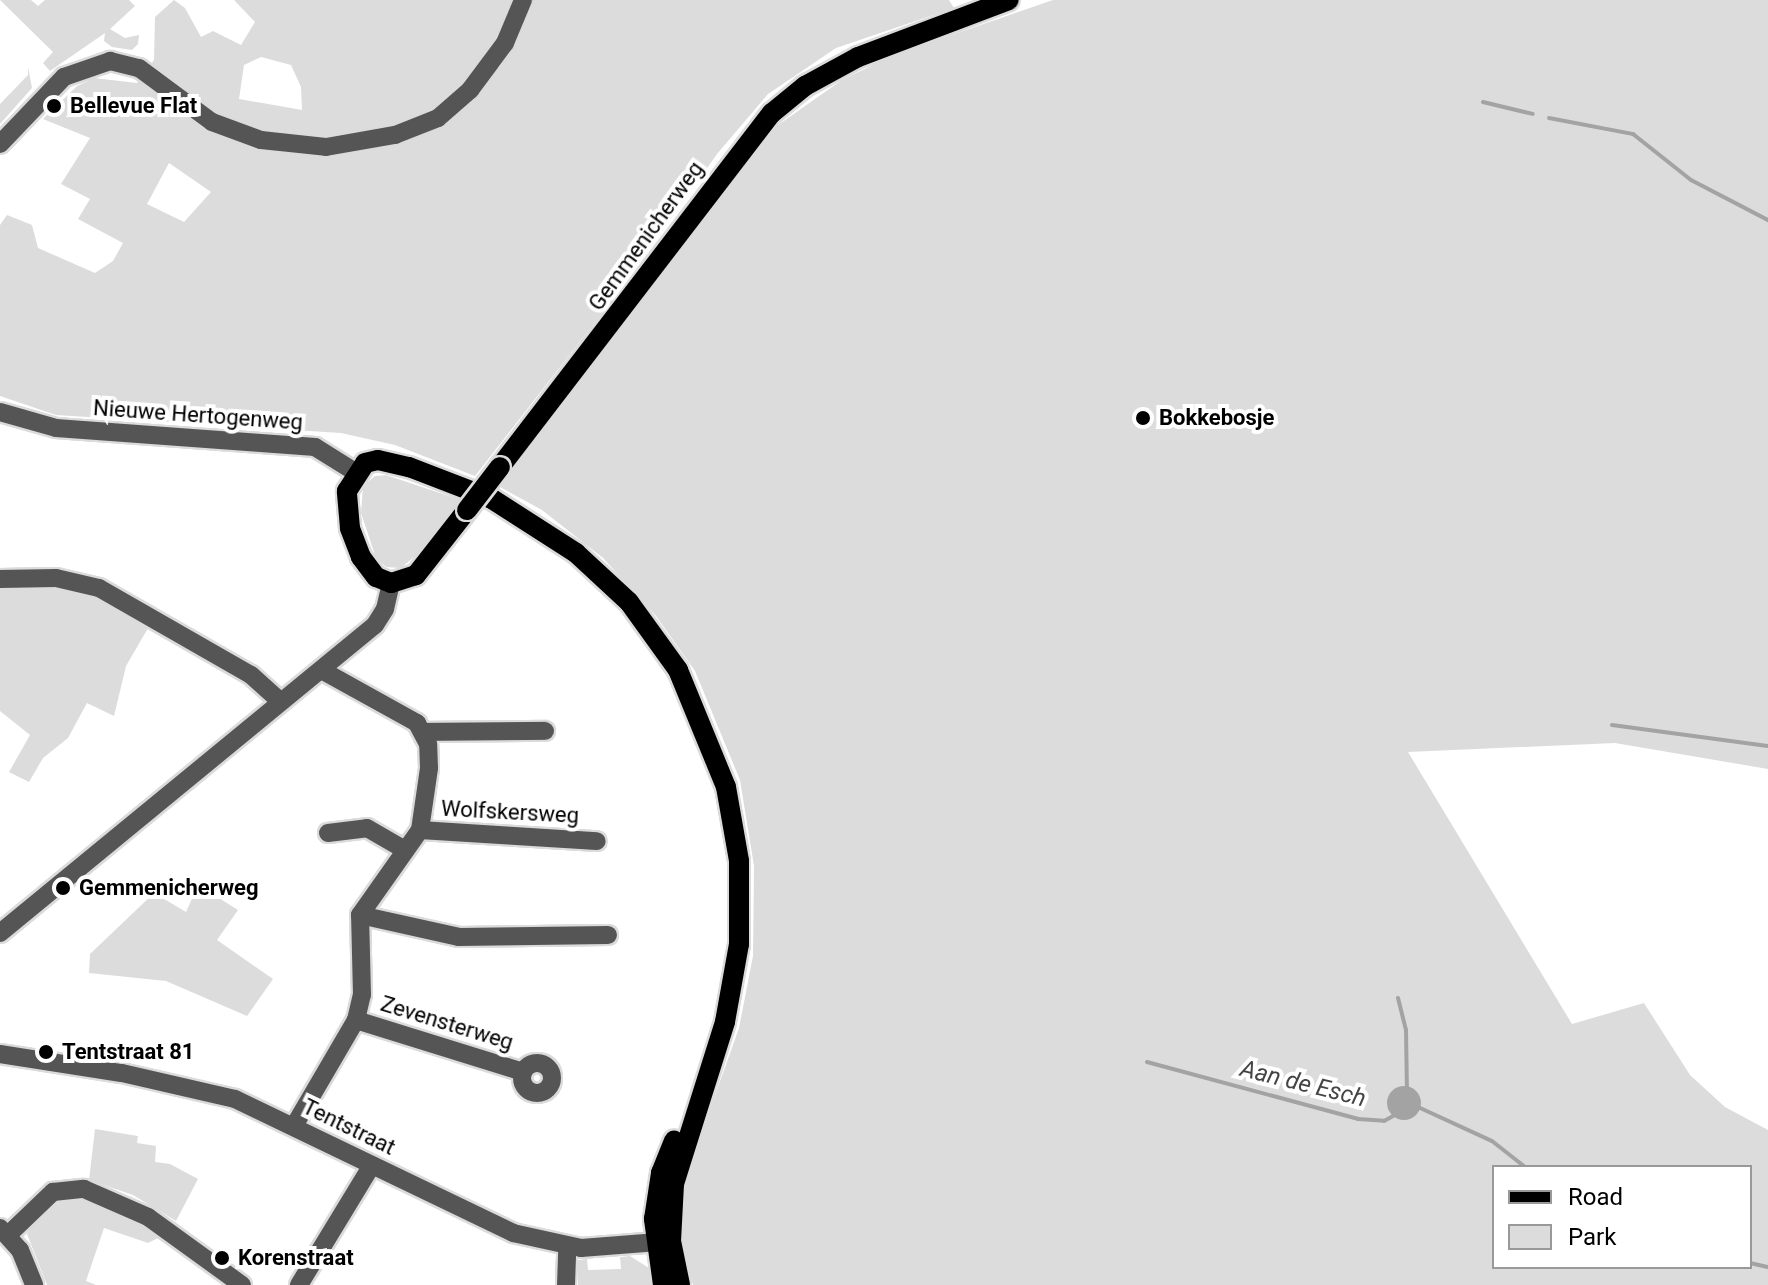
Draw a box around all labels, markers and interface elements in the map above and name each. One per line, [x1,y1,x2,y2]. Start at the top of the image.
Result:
place label: Bellevue Flat [70,93,197,119]
marker: Bellevue Flat [45,97,63,115]
street label: Gemmenicherweg [583,156,709,316]
street label: Nieuwe Hertogenweg [92,395,304,435]
place label: Bokkebosje [1159,405,1274,431]
marker: Bokkebosje [1134,409,1152,427]
street label: Wolfskersweg [440,795,580,829]
place label: Gemmenicherweg [79,875,259,901]
marker: Gemmenicherweg [54,879,72,897]
street label: Zevensterweg [378,990,516,1056]
place label: Tentstraat 81 [62,1039,194,1065]
marker: Tentstraat 81 [37,1043,55,1061]
water label: Aan de Esch [1237,1055,1369,1113]
street label: Tentstraat [298,1093,400,1161]
legend [1492,1165,1752,1269]
text: Road [1568,1183,1623,1211]
text: Park [1568,1223,1616,1251]
place label: Korenstraat [238,1245,354,1271]
marker: Korenstraat [213,1249,231,1267]

